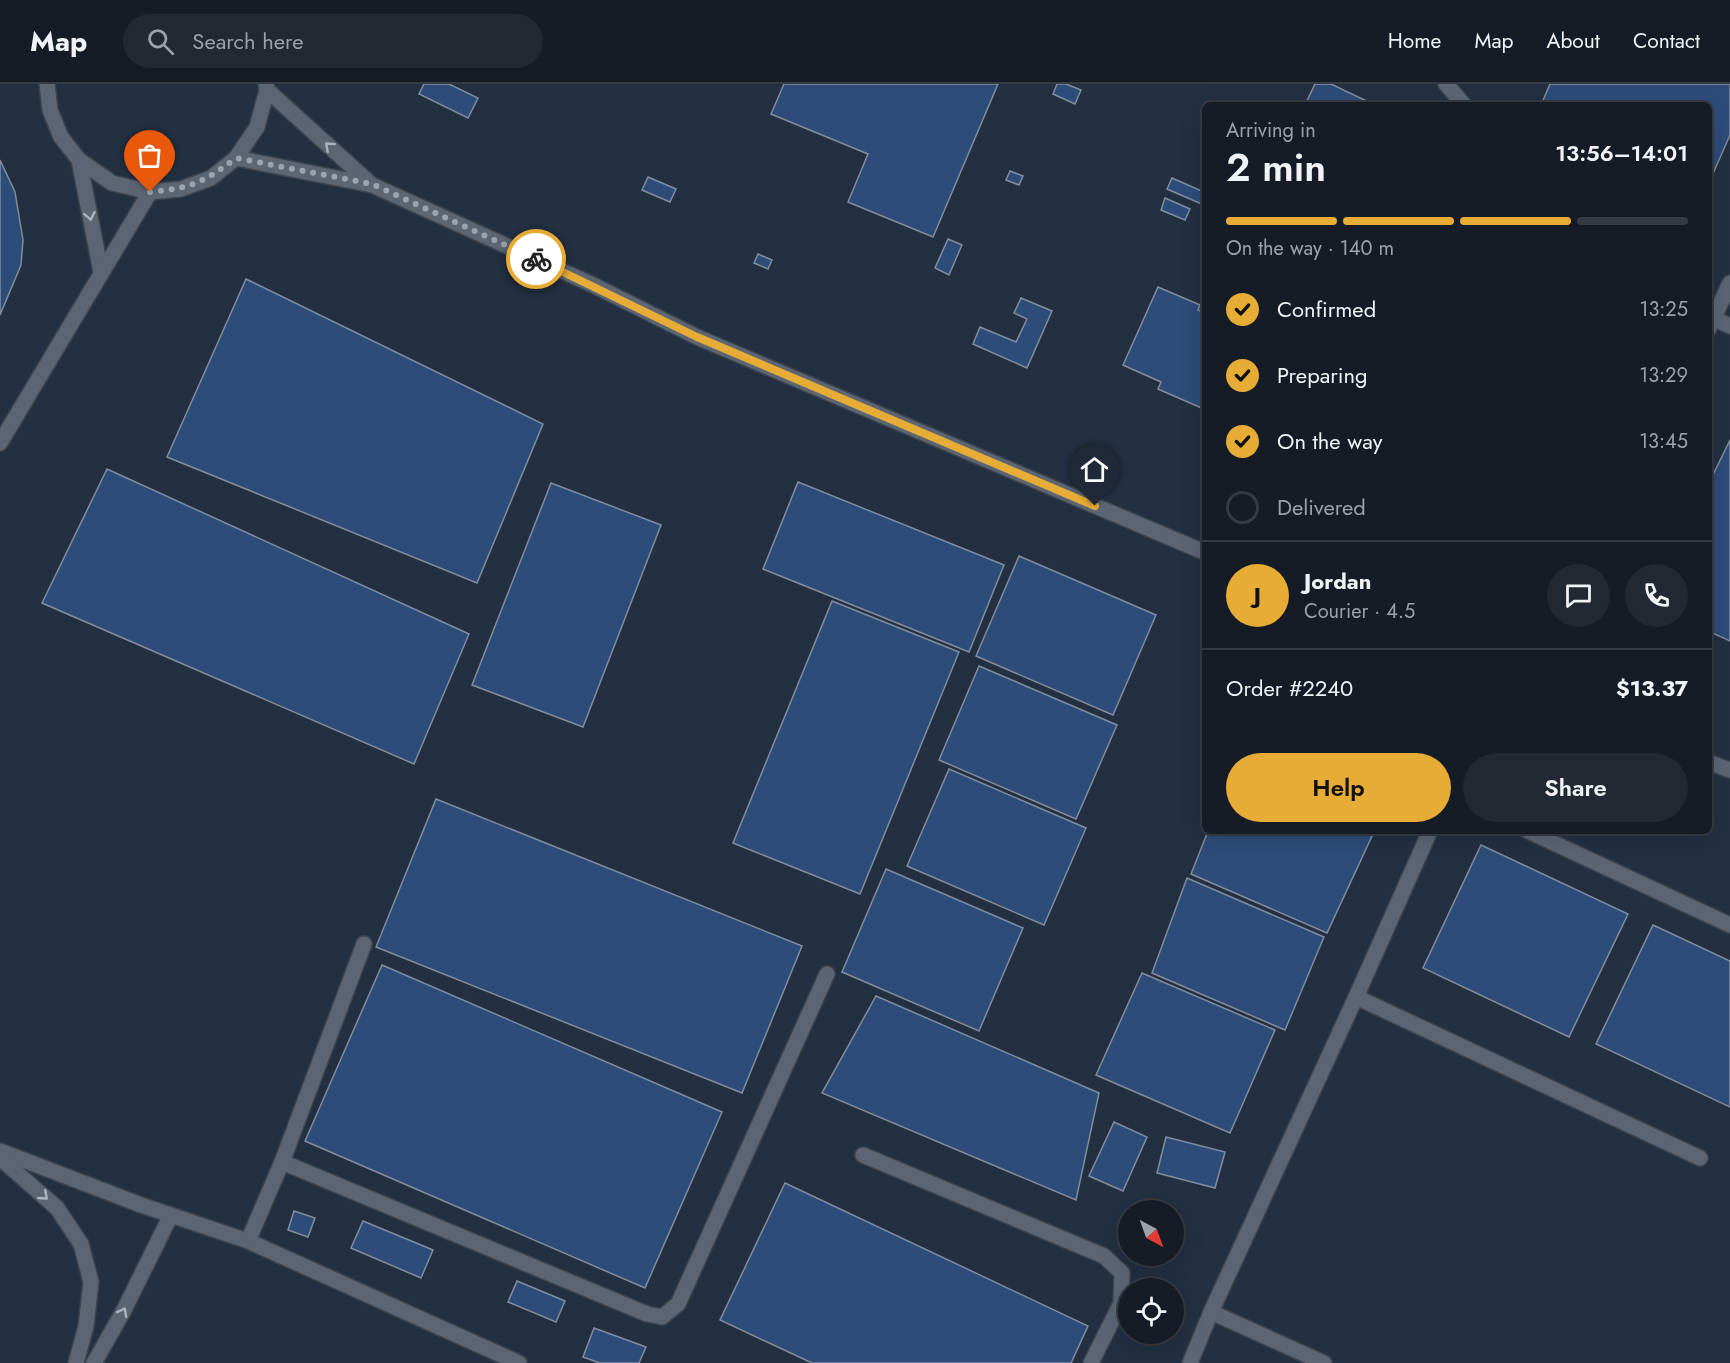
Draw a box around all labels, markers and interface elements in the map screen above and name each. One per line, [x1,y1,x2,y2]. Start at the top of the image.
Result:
search box [123,14,543,68]
text: Map [30,21,87,62]
icon: search [144,25,177,58]
text: Search here [192,25,304,57]
text: Home [1388,26,1441,56]
text: Map [1474,26,1514,56]
text: About [1547,26,1600,56]
text: Contact [1633,26,1700,56]
text: Arriving in [1226,116,1316,145]
pin [124,130,175,192]
text: 13:56–14:01 [1555,137,1688,169]
icon: bag [133,139,166,172]
text: 2 min [1226,139,1326,196]
one-way arrow [325,142,336,153]
one-way arrow [83,211,96,221]
courier [506,229,566,289]
text: On the way · 140 m [1226,234,1394,263]
icon: bike [520,243,553,276]
icon: check [1226,293,1259,326]
text: Confirmed [1277,293,1376,325]
text: 13:25 [1639,295,1688,324]
icon: check [1226,359,1259,392]
text: Preparing [1277,359,1368,391]
text: 13:29 [1639,361,1688,390]
icon: check [1226,425,1259,458]
text: On the way [1277,425,1382,457]
text: 13:45 [1639,427,1688,456]
pin [1069,444,1120,506]
icon: home [1078,453,1111,486]
text: Delivered [1277,491,1366,523]
button: chat [1547,564,1610,627]
button: phone [1625,564,1688,627]
text: Jordan [1304,565,1371,597]
text: J [1254,579,1261,611]
text: Courier · 4.5 [1304,597,1415,626]
text: Order #2240 [1226,672,1353,704]
text: $13.37 [1616,672,1688,704]
button: Help [1226,753,1451,822]
button: Share [1463,753,1688,822]
one-way arrow [37,1189,48,1200]
north arrow [1118,1200,1184,1266]
map controls [1118,1200,1184,1344]
button: locate [1118,1278,1184,1344]
one-way arrow [116,1308,127,1319]

